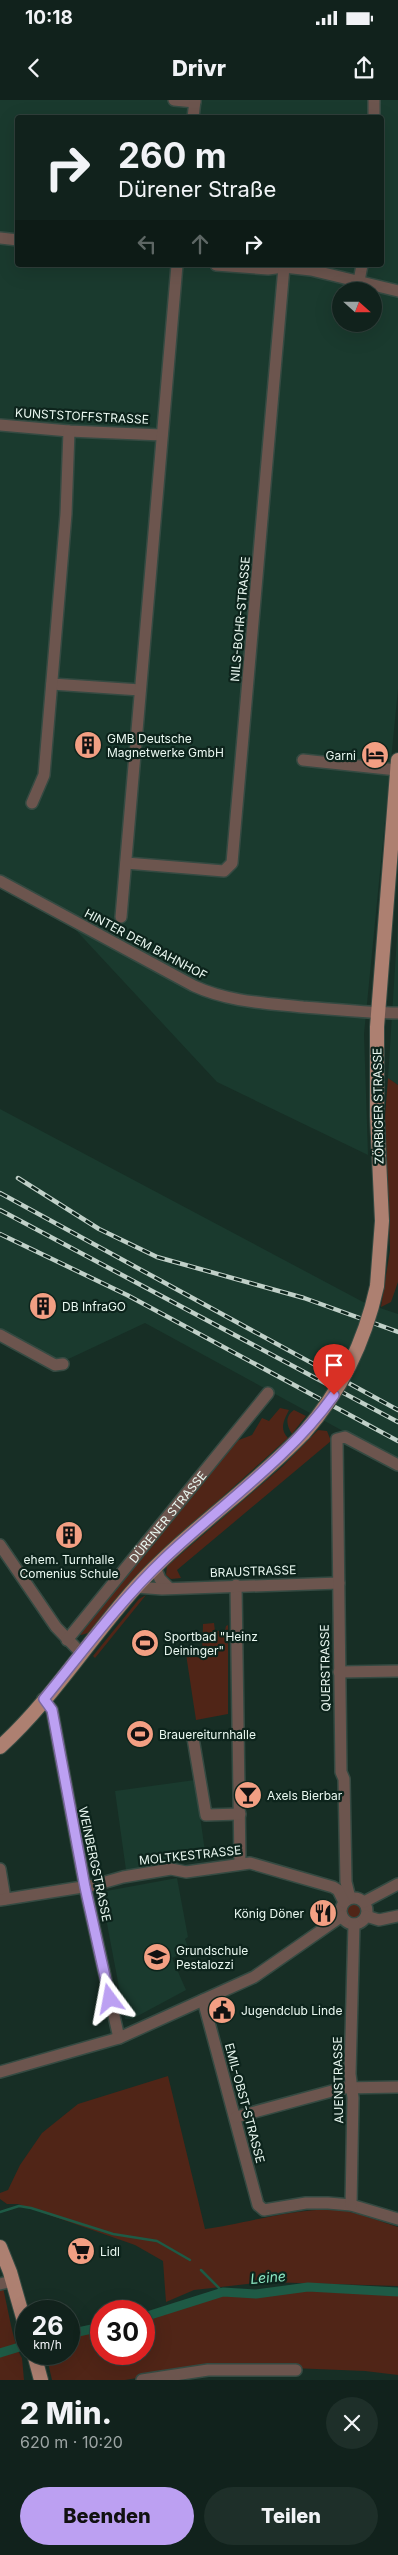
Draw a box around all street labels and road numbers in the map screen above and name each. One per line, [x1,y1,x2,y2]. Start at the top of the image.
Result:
street label: KUNSTSTOFFSTRASSE [15,405,149,427]
street label: NILS-BOHR-STRASSE [227,556,253,682]
street label: HINTER DEM BAHNHOF [82,905,210,983]
street label: ZÖRBIGER STRASSE [369,1048,387,1164]
street label: DÜRENER STRASSE [126,1468,209,1566]
street label: BRAUSTRASSE [209,1562,297,1580]
street label: QUERSTRASSE [317,1624,333,1712]
street label: WEINBERGSTRASSE [75,1805,115,1923]
street label: MOLTKESTRASSE [138,1842,242,1868]
street label: AUENSTRASSE [330,2036,346,2124]
street label: EMIL-OBST-STRASSE [222,2041,268,2165]

